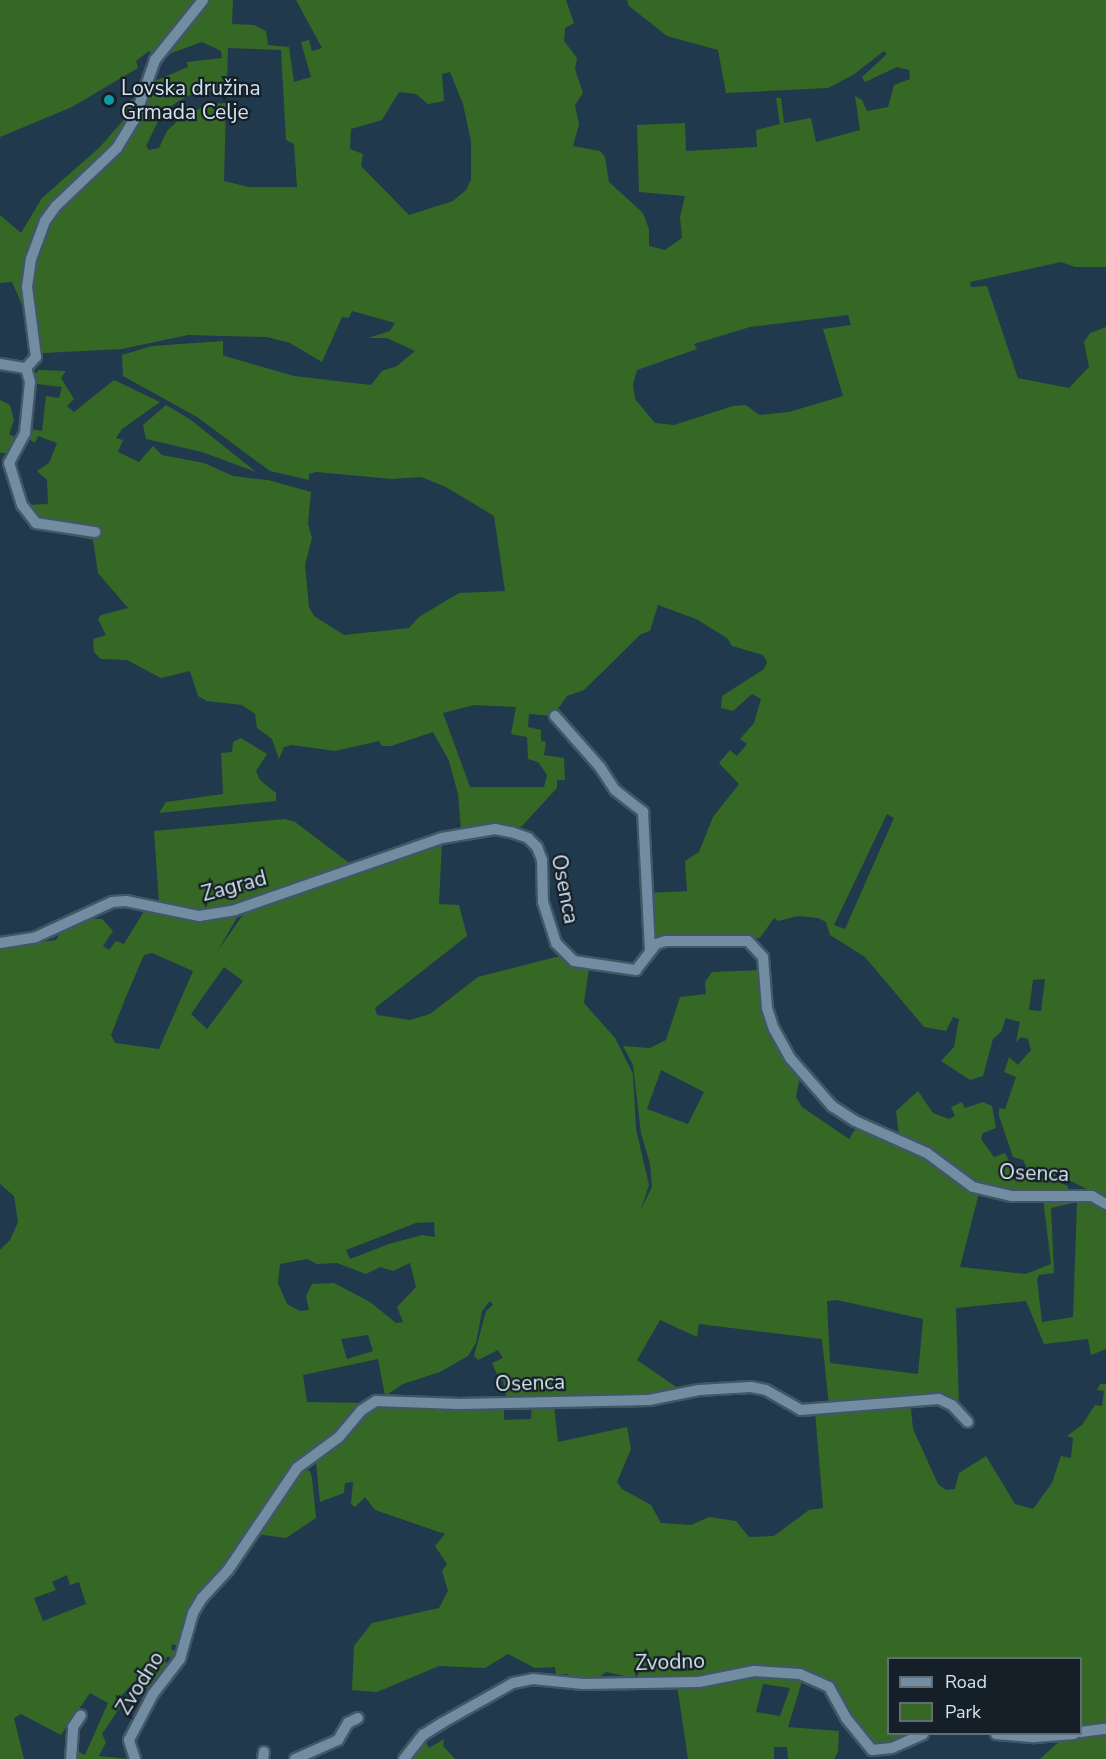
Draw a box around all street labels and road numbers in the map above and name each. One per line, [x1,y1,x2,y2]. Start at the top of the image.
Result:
street label: Osenca [546,852,584,926]
street label: Zagrad [199,865,269,907]
street label: Osenca [999,1159,1069,1187]
street label: Osenca [495,1369,565,1397]
street label: Zvodno [111,1647,169,1719]
street label: Zvodno [635,1648,705,1676]

